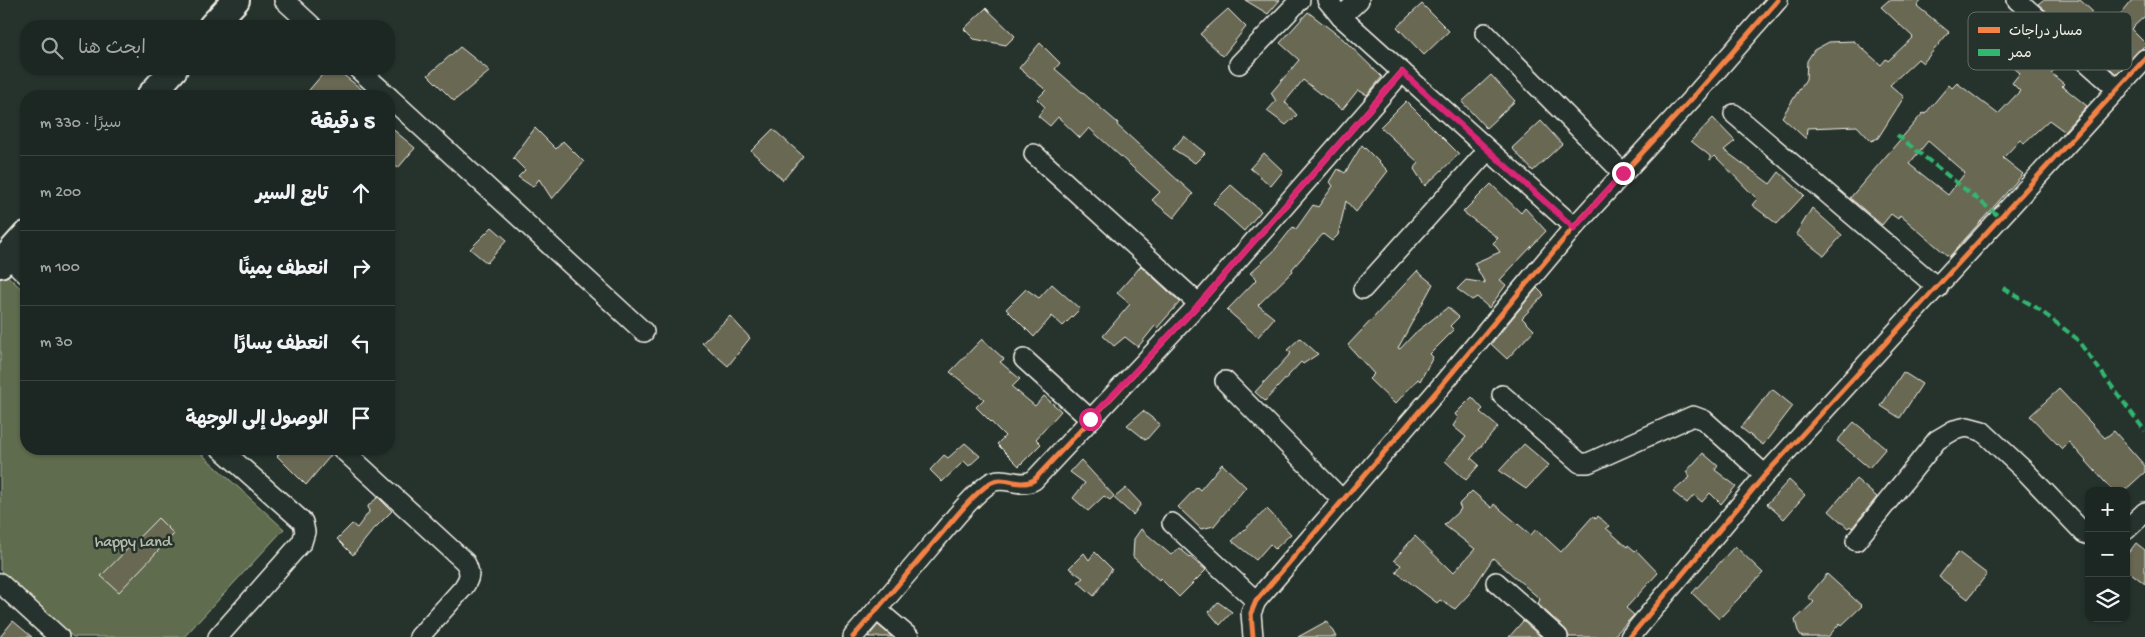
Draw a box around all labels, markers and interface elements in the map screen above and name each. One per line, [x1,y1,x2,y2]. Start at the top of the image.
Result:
legend [1968,12,2132,70]
search box [20,20,395,75]
text: مسار دراجات [2009,24,2083,41]
icon: search [38,34,66,62]
text: ابحث هنا [78,38,146,61]
text: ممر [2008,46,2032,63]
text: 5 دقيقة [311,112,375,137]
text: سيرًا · 330 m [40,115,121,134]
route end [1612,162,1635,185]
icon: ahead [347,179,375,207]
text: 200 m [40,184,81,203]
text: تابع السير [256,184,328,207]
icon: right [347,254,375,282]
text: 100 m [40,259,80,278]
text: انعطف يمينًا [239,259,328,282]
icon: left [347,329,375,357]
text: 30 m [40,334,73,353]
text: انعطف يسارًا [234,334,328,357]
icon: arrive [347,404,375,432]
route start [1079,408,1102,431]
text: الوصول إلى الوجهة [185,409,328,432]
map controls [2085,487,2130,622]
button: + [2085,487,2130,532]
button: − [2085,532,2130,577]
park label: happy Land [95,534,173,553]
button: layers [2085,577,2130,622]

